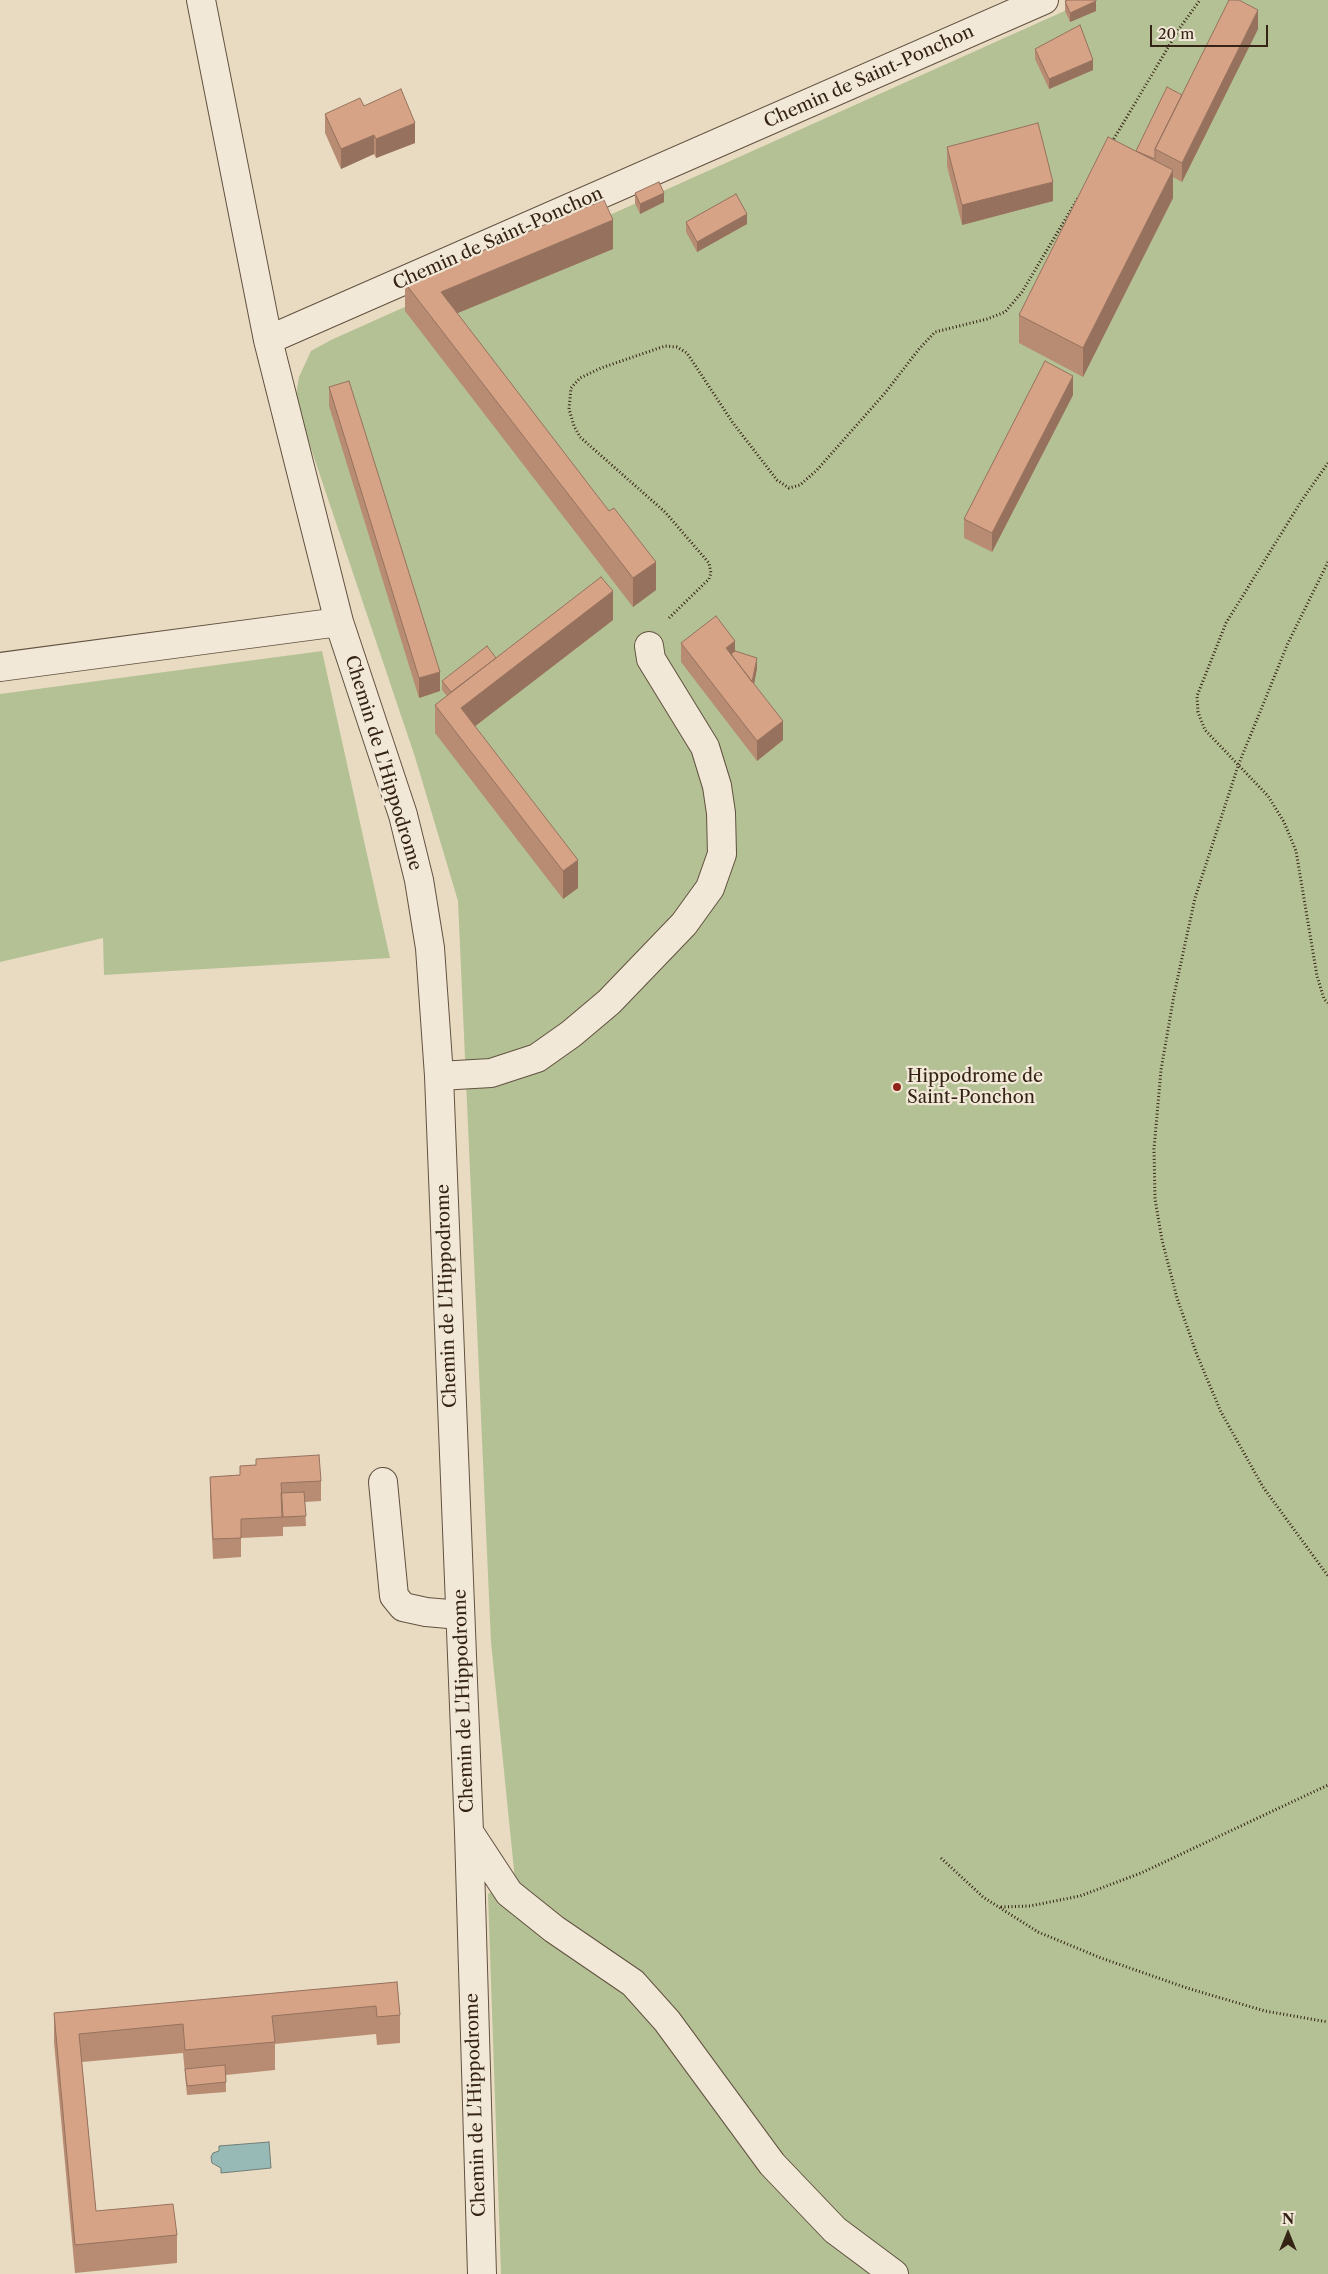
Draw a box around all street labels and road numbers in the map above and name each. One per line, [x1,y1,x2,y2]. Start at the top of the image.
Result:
street label: Chemin de Saint-Ponchon [761,21,977,133]
street label: Chemin de Saint-Ponchon [390,183,606,295]
street label: Chemin de L'Hippodrome [340,653,426,873]
street label: Chemin de L'Hippodrome [432,1184,462,1408]
street label: Chemin de L'Hippodrome [449,1589,479,1813]
street label: Chemin de L'Hippodrome [461,1993,491,2217]

